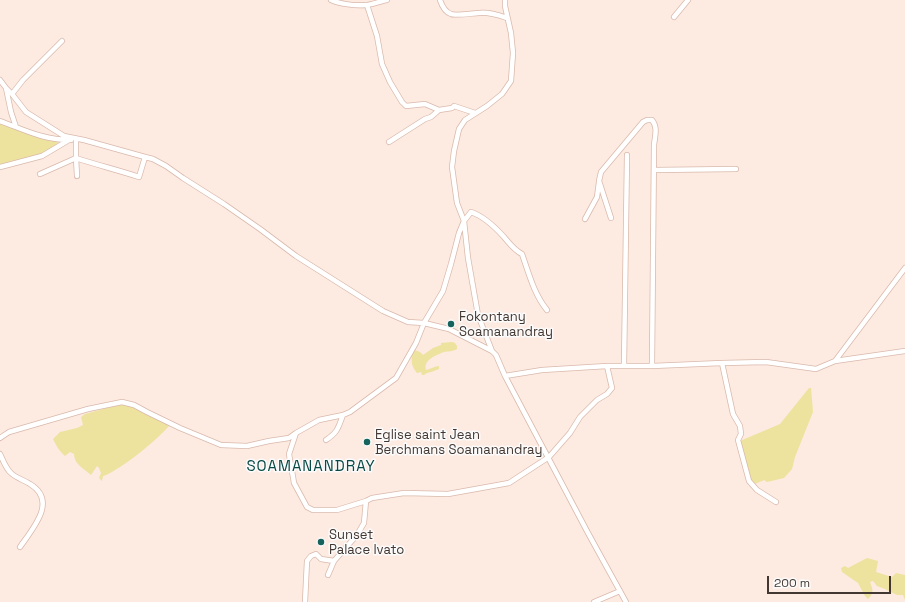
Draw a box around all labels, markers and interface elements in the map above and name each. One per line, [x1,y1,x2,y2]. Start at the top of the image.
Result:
place label: Fokontany Soamanandray [459,309,553,340]
marker: Fokontany Soamanandray [446,319,456,329]
place label: Eglise saint Jean Berchmans Soamanandray [375,427,542,458]
marker: Eglise saint Jean Berchmans Soamanandray [362,437,372,447]
district label: SOAMANANDRAY [246,458,376,476]
place label: Sunset Palace Ivato [329,527,404,558]
marker: Sunset Palace Ivato [316,537,326,547]
scale bar [769,568,893,594]
text: 200 m [774,575,810,591]

